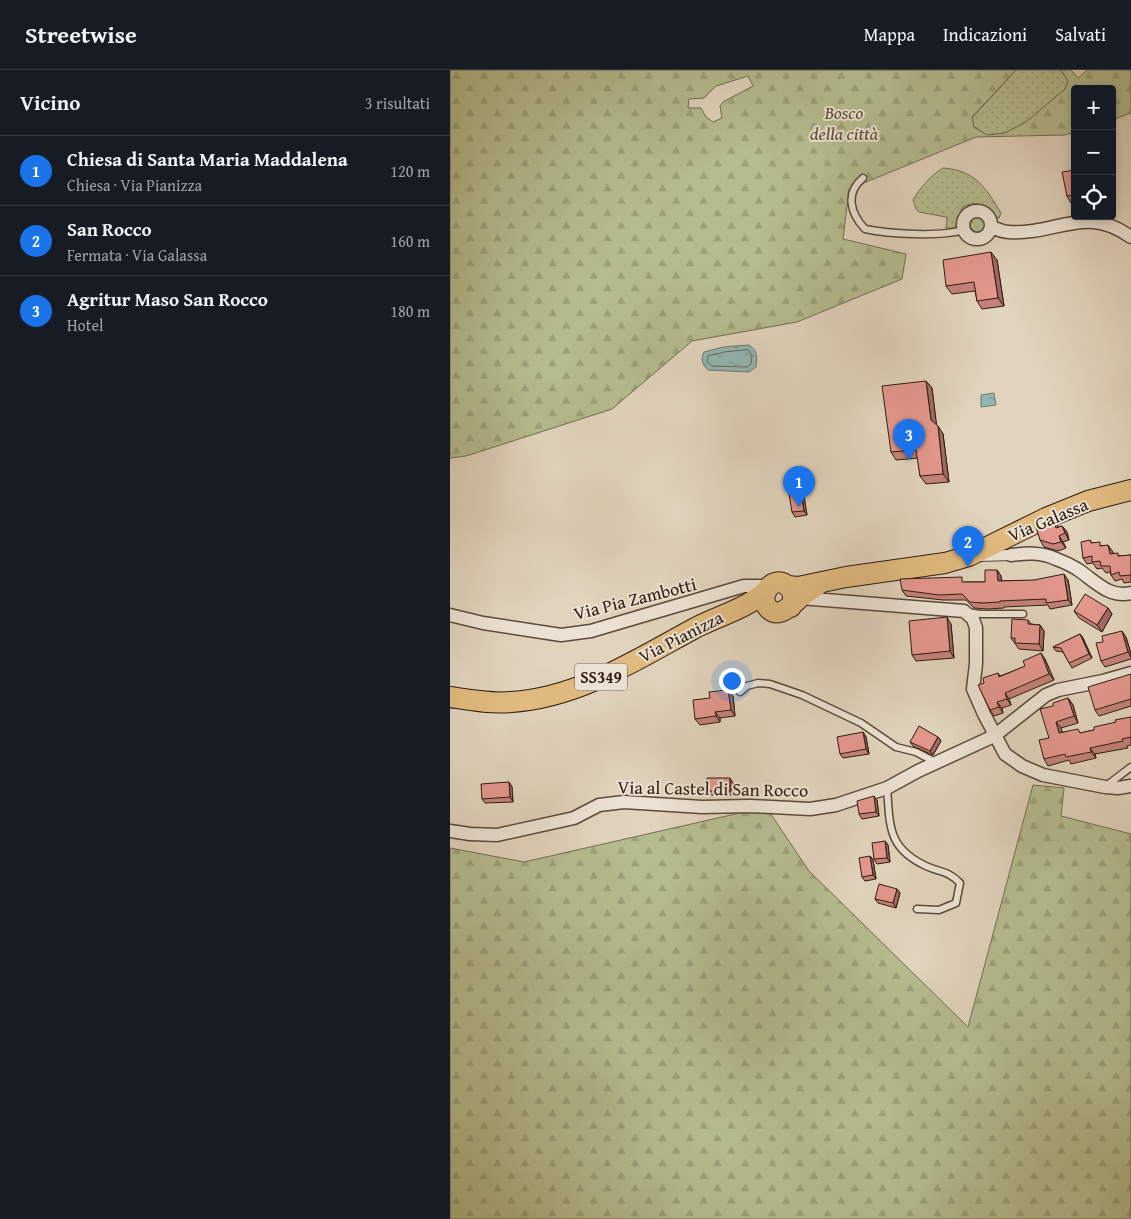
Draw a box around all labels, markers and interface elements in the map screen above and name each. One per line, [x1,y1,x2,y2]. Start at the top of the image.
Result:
text: Streetwise [25,17,137,52]
text: Mappa [864,21,915,48]
text: Indicazioni [943,21,1027,48]
text: Salvati [1055,21,1106,48]
map controls [1071,85,1116,220]
button: + [1071,85,1116,130]
text: Vicino [20,87,80,118]
text: 3 risultati [365,91,430,115]
park label: Bosco della città [810,99,879,147]
button: − [1071,130,1116,175]
text: Chiesa di Santa Maria Maddalena [67,145,348,173]
text: 1 [32,159,40,183]
text: 120 m [390,159,430,183]
text: Chiesa · Via Pianizza [67,173,202,197]
button: locate [1071,175,1116,220]
text: San Rocco [67,215,152,243]
text: 2 [32,229,40,253]
text: 160 m [390,229,430,253]
text: Fermata · Via Galassa [67,243,207,267]
text: Agritur Maso San Rocco [67,285,268,313]
text: 3 [32,299,40,323]
text: 180 m [390,299,430,323]
text: Hotel [67,313,103,337]
pin: 3 [893,419,925,460]
pin: 1 [783,466,815,507]
street label: Via Galassa [1004,490,1093,549]
pin: 2 [952,526,984,567]
street label: Via Pia Zambotti [571,570,699,627]
street label: Via Pianizza [634,603,728,669]
road number: SS349 [575,664,627,690]
your location [719,668,745,694]
street label: Via al Castel di San Rocco [617,773,809,804]

